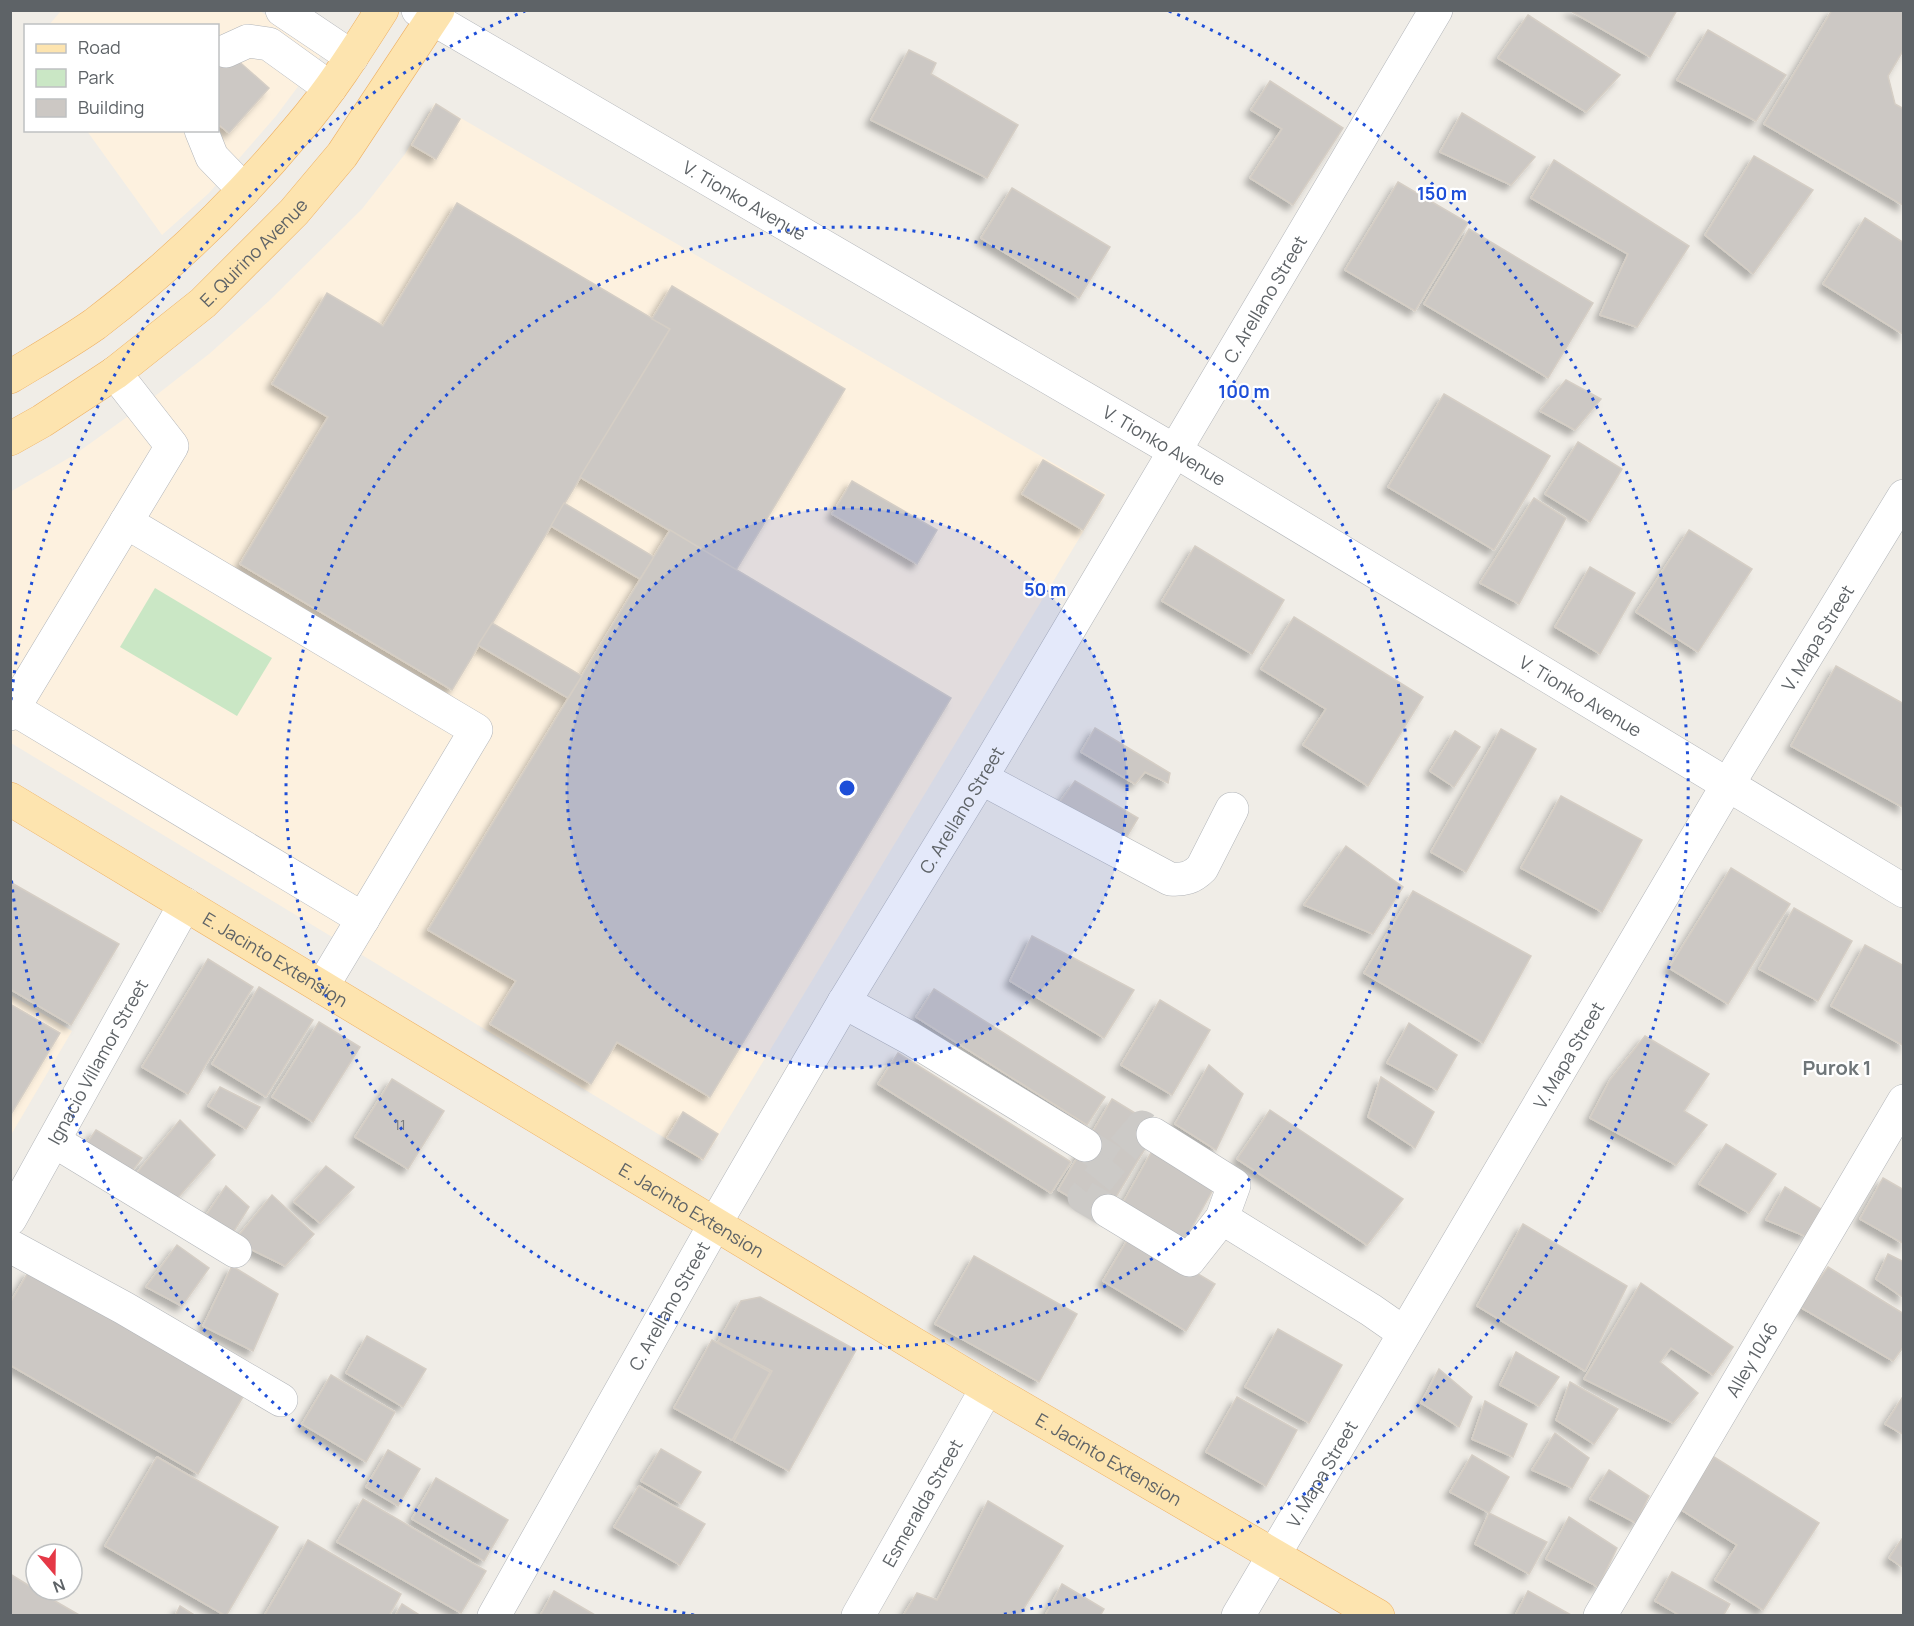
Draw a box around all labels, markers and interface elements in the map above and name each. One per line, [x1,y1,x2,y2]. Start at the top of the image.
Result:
legend [24,24,219,132]
text: Road [78,35,121,59]
text: Park [78,65,115,89]
text: Building [78,95,144,119]
street label: V. Tionko Avenue [679,155,811,246]
text: 150 m [1417,181,1467,205]
street label: E. Quirino Avenue [194,193,313,312]
street label: C. Arellano Street [1218,231,1312,367]
text: 100 m [1218,379,1270,403]
street label: V. Tionko Avenue [1098,400,1230,491]
text: 50 m [1024,577,1066,601]
street label: V. Mapa Street [1776,580,1859,695]
street label: V. Tionko Avenue [1515,650,1646,742]
street label: C. Arellano Street [914,742,1009,878]
centre of rings [837,778,857,798]
street label: E. Jacinto Extension [199,906,352,1012]
street label: Ignacio Villamor Street [42,975,153,1149]
street label: V. Mapa Street [1528,997,1609,1113]
district label: Purok 1 [1803,1054,1871,1081]
house number: 11 [394,1114,406,1135]
street label: E. Jacinto Extension [615,1157,769,1263]
street label: C. Arellano Street [623,1237,715,1375]
street label: Alley 1046 [1720,1318,1783,1401]
street label: E. Jacinto Extension [1032,1407,1186,1511]
street label: V. Mapa Street [1281,1416,1363,1532]
street label: Esmeralda Street [876,1435,968,1571]
north arrow [24,1542,84,1602]
text: N [50,1574,68,1598]

